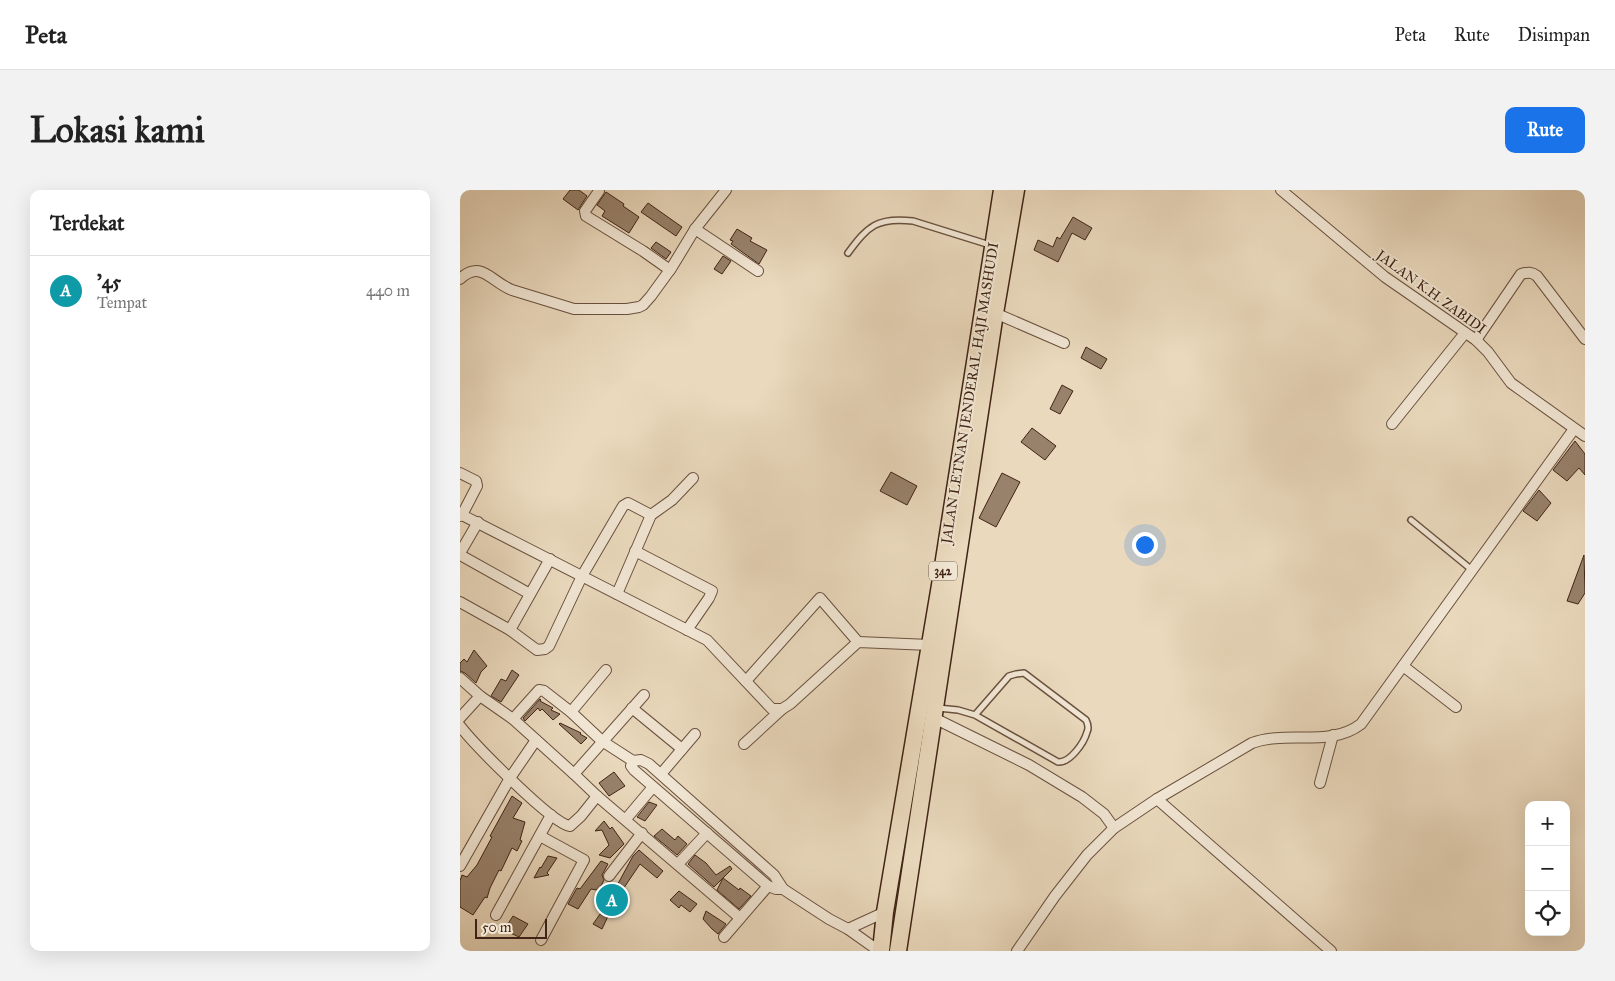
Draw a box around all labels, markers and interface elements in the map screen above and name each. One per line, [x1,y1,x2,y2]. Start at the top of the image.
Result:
text: Peta [25,20,67,50]
text: Peta [1395,24,1426,46]
text: Rute [1454,24,1490,46]
text: Disimpan [1518,24,1590,46]
button: Rute [1505,107,1585,153]
text: Lokasi kami [30,109,205,152]
text: Terdekat [50,210,124,236]
street label: JALAN LETNAN JENDERAL HAJI MASHUDI [937,241,1003,547]
street label: JALAN K.H. ZABIDI [1371,245,1489,338]
text: '45 [97,270,121,293]
text: A [61,281,71,300]
text: 440 m [366,281,410,300]
text: Tempat [97,293,147,312]
your location [1132,532,1158,558]
road number: 342 [929,562,957,581]
map controls [1525,801,1570,936]
button: + [1525,801,1570,846]
button: − [1525,846,1570,891]
pin: A [596,881,628,919]
button: locate [1525,891,1570,936]
scale bar [475,916,548,939]
text: 50 m [482,919,511,936]

